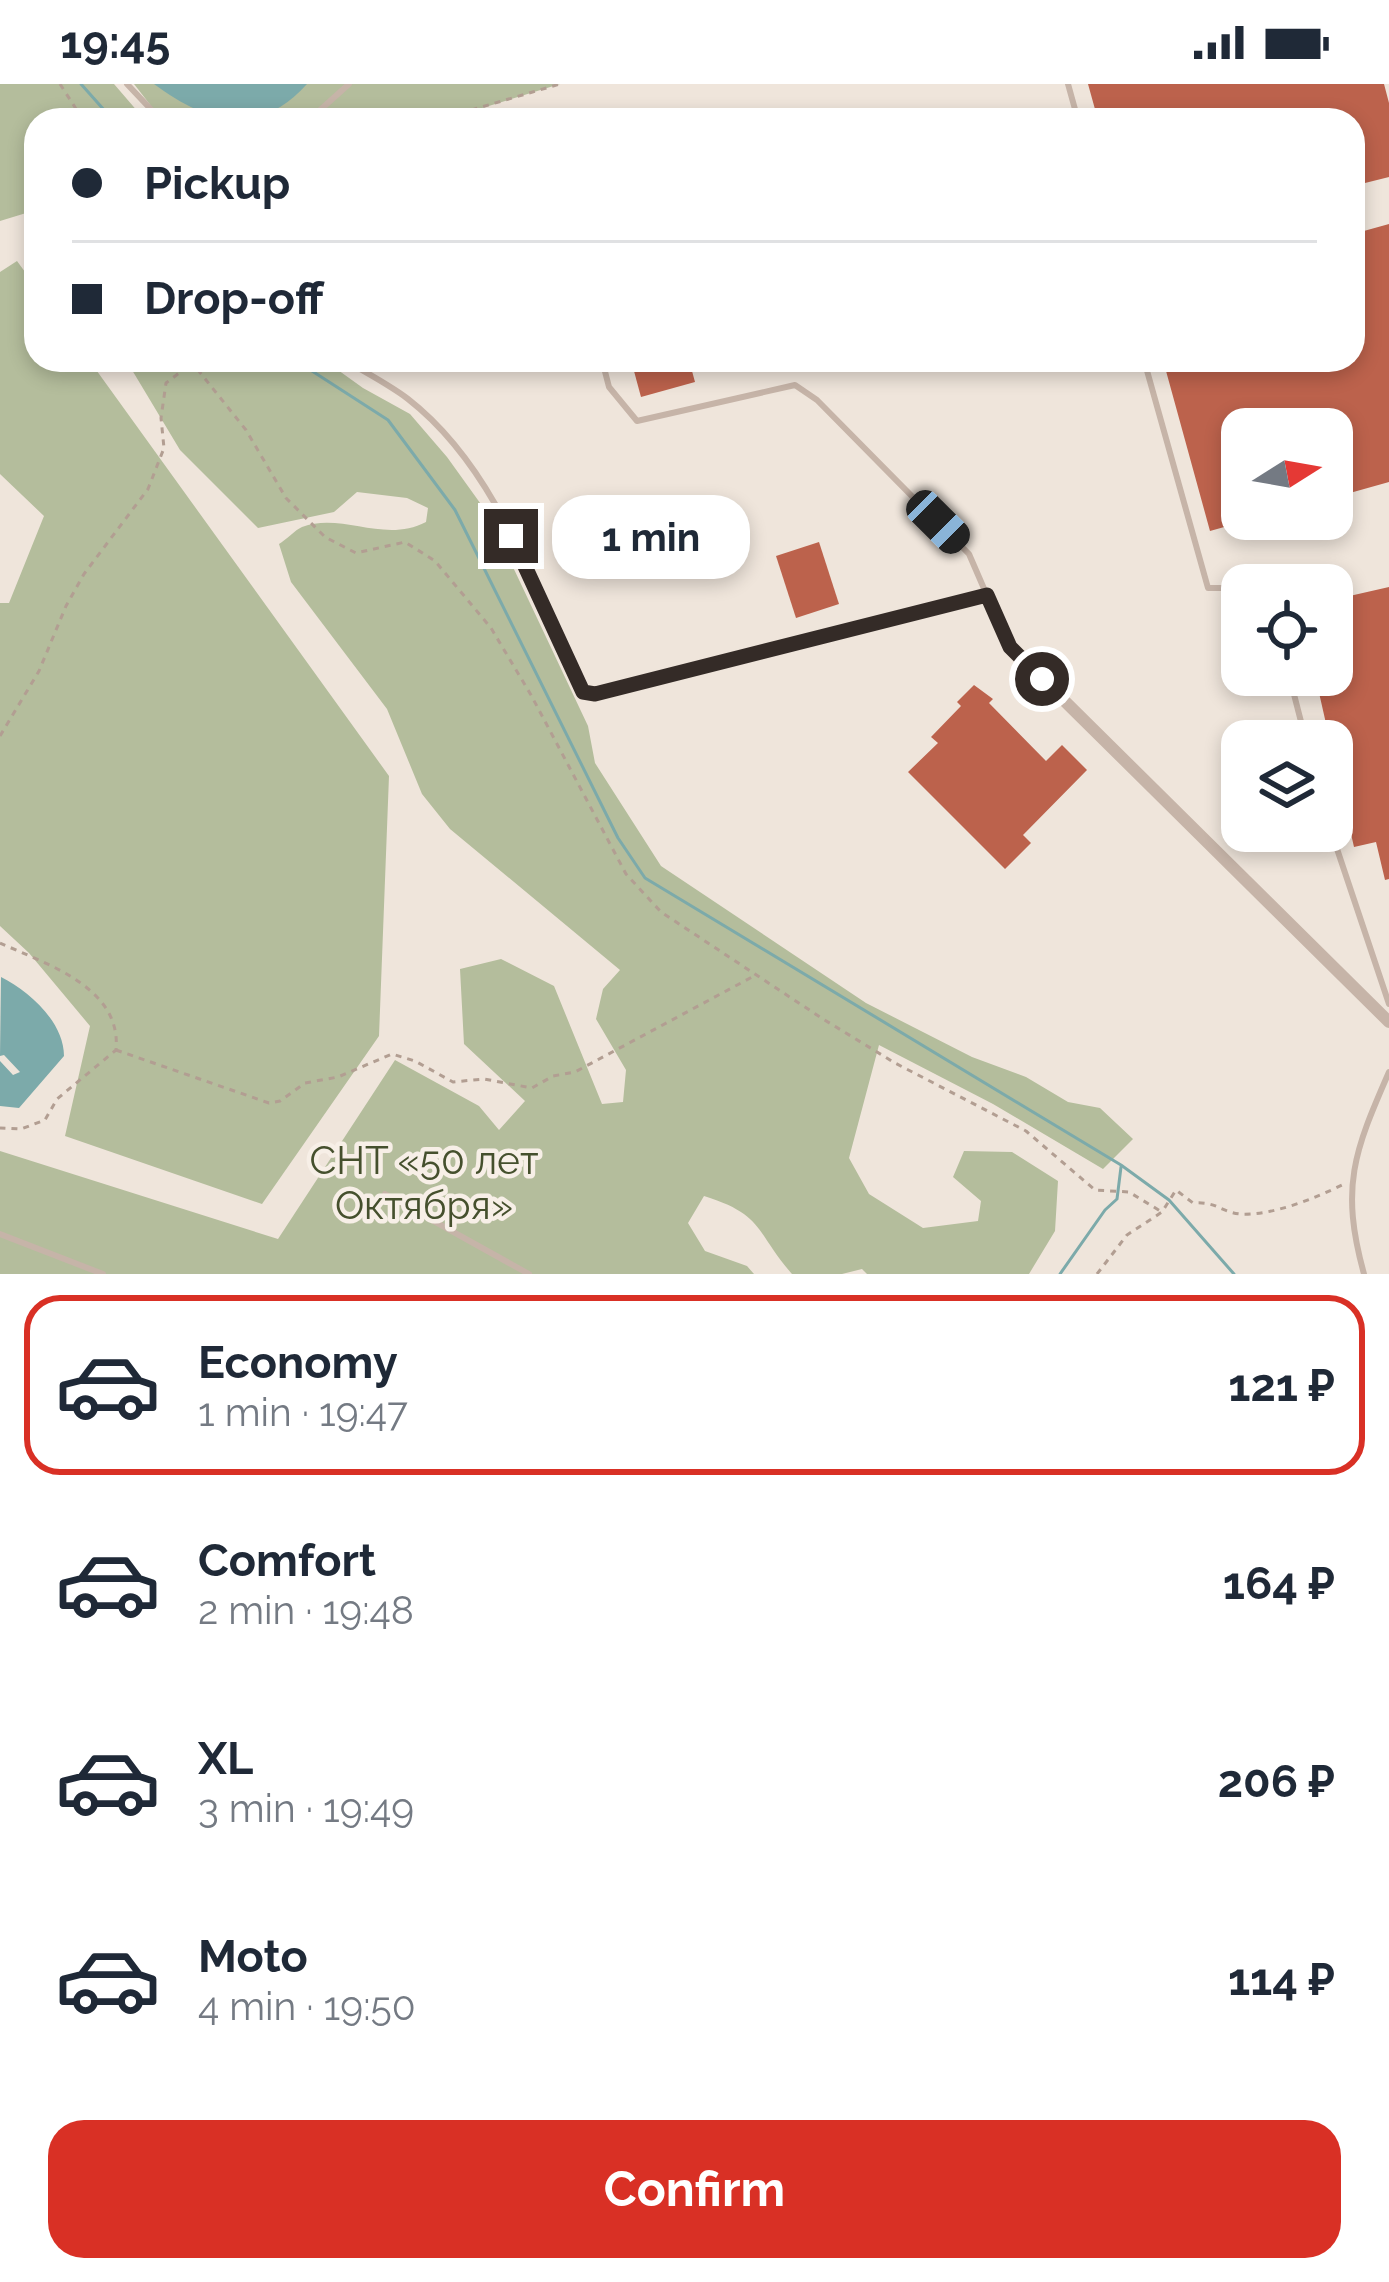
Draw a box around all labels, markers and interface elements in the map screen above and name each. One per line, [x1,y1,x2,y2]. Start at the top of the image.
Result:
text: 19:45 [60,16,170,69]
text: Pickup [144,157,290,210]
text: Drop-off [144,272,324,325]
north arrow [1221,408,1353,540]
map controls [1221,408,1353,852]
car [900,484,976,560]
callout: 1 min [553,494,751,578]
route end [484,509,538,563]
text: 1 min [602,514,700,560]
button: locate [1221,564,1353,696]
route start [1015,652,1069,706]
button: layers [1221,720,1353,852]
park label: СНТ «50 лет Октября» [309,1137,539,1228]
icon: car [54,1331,162,1439]
text: Economy [198,1336,398,1389]
text: 121 ₽ [1228,1359,1335,1412]
text: 1 min · 19:47 [198,1389,408,1435]
icon: car [54,1529,162,1637]
text: Comfort [198,1534,376,1587]
text: 164 ₽ [1223,1557,1335,1610]
text: 2 min · 19:48 [198,1587,414,1633]
icon: car [54,1727,162,1835]
text: XL [198,1732,253,1785]
text: 206 ₽ [1218,1755,1335,1808]
text: 3 min · 19:49 [198,1785,414,1831]
icon: car [54,1925,162,2033]
text: Moto [198,1930,308,1983]
text: 114 ₽ [1228,1953,1335,2006]
text: 4 min · 19:50 [198,1983,416,2029]
button: Confirm [48,2120,1341,2258]

